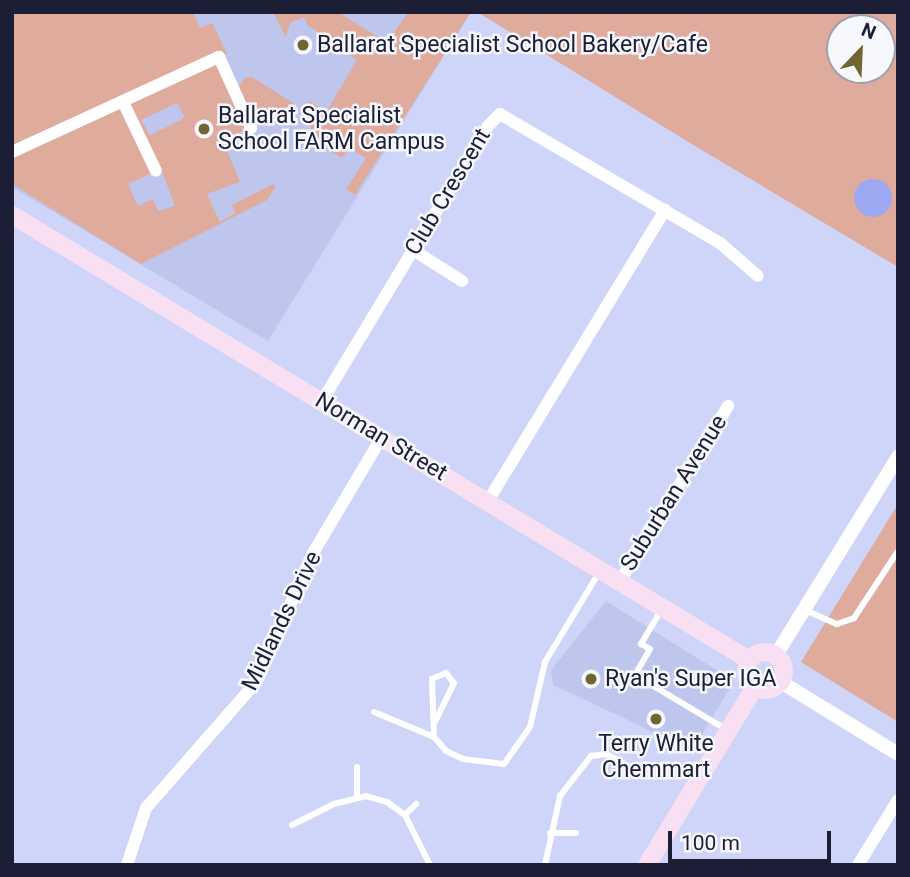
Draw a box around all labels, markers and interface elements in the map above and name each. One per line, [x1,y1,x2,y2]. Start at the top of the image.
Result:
north arrow [826,14,896,84]
text: N [858,18,879,44]
place label: Ballarat Specialist School Bakery/Cafe [317,31,708,59]
marker: Ballarat Specialist School Bakery/Cafe [295,37,311,53]
place label: Ballarat Specialist School FARM Campus [218,102,445,156]
marker: Ballarat Specialist School FARM Campus [196,121,212,137]
street label: Club Crescent [399,124,497,260]
street label: Norman Street [310,387,452,487]
street label: Suburban Avenue [615,410,733,576]
street label: Midlands Drive [236,547,328,695]
place label: Ryan's Super IGA [605,665,777,693]
marker: Ryan's Super IGA [583,671,599,687]
marker: Terry White Chemmart [648,711,664,727]
place label: Terry White Chemmart [598,730,714,784]
scale bar [672,818,835,862]
text: 100 m [681,831,740,855]

